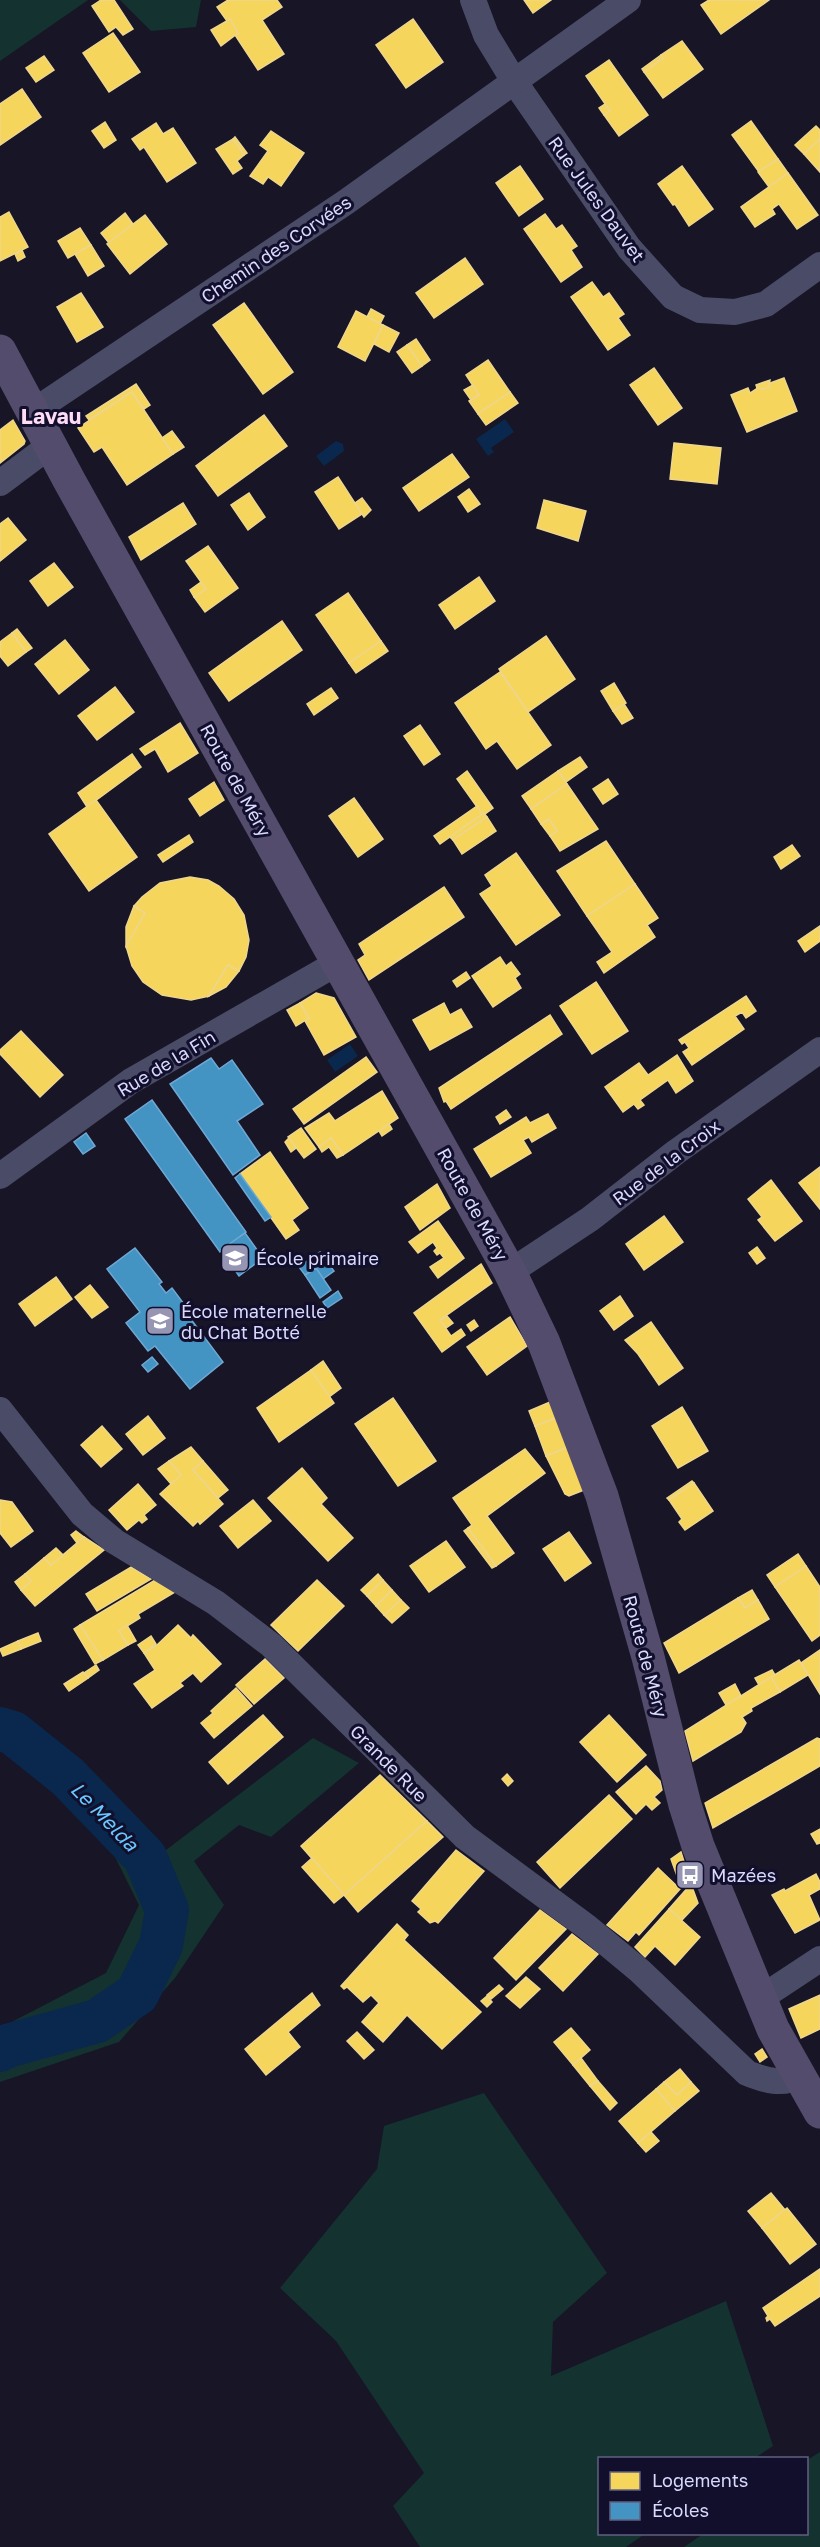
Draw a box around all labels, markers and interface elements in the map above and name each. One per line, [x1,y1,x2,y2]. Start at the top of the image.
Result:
street label: Rue Jules Dauvet [544,132,650,266]
street label: Chemin des Corvées [197,191,355,307]
district label: Lavau [21,403,81,429]
street label: Route de Méry [196,720,276,840]
street label: Rue de la Fin [113,1025,219,1101]
street label: Rue de la Croix [608,1114,724,1210]
street label: Route de Méry [433,1144,513,1264]
school or university icon: École primaire [219,1242,251,1274]
place label: École primaire [256,1247,379,1269]
place label: École maternelle du Chat Botté [181,1300,327,1343]
school or university icon: École maternelle du Chat Botté [144,1305,176,1337]
street label: Route de Méry [619,1593,673,1719]
street label: Grande Rue [346,1720,432,1806]
water label: Le Melda [66,1777,144,1856]
bus stop icon: Mazées [674,1859,706,1891]
place label: Mazées [711,1864,776,1886]
legend [598,2457,808,2535]
text: Logements [652,2469,748,2491]
text: Écoles [652,2499,709,2521]

